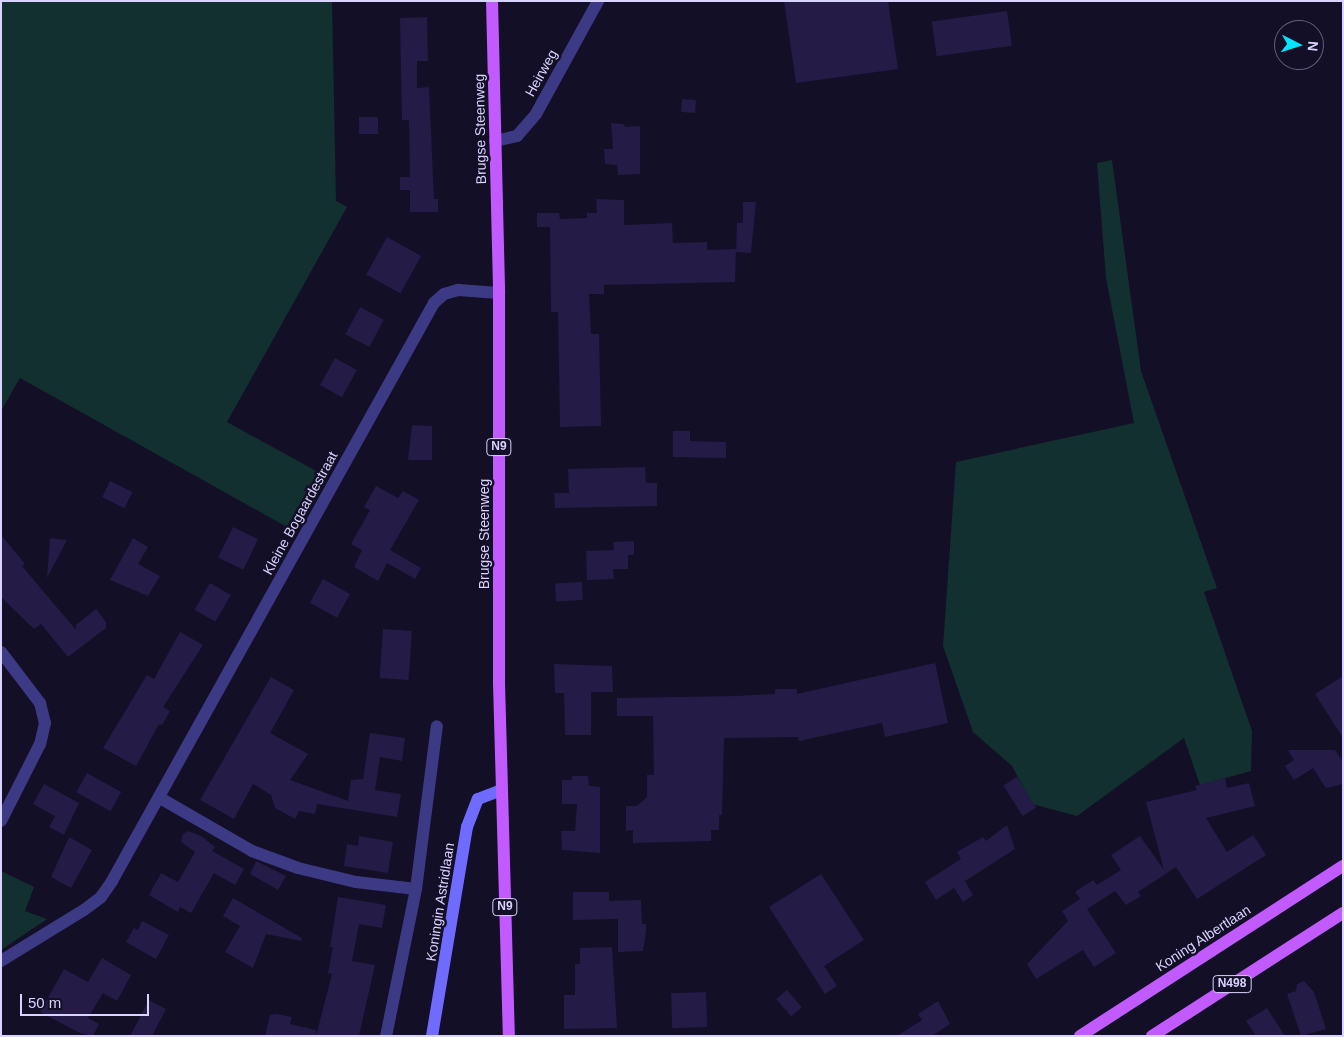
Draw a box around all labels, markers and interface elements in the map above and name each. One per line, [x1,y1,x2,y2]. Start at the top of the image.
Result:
north arrow [1274,20,1324,70]
text: N [1305,40,1321,52]
street label: Heirweg [521,46,561,100]
street label: Brugse Steenweg [471,74,489,184]
road number: N9 [485,438,513,457]
street label: Kleine Bogaardestraat [259,448,341,578]
street label: Brugse Steenweg [476,479,492,589]
street label: Koningin Astridlaan [422,841,458,963]
road number: N9 [491,898,519,916]
street label: Koning Albertlaan [1152,901,1254,975]
road number: N498 [1212,974,1252,994]
scale bar [22,984,151,1016]
text: 50 m [28,994,61,1011]

